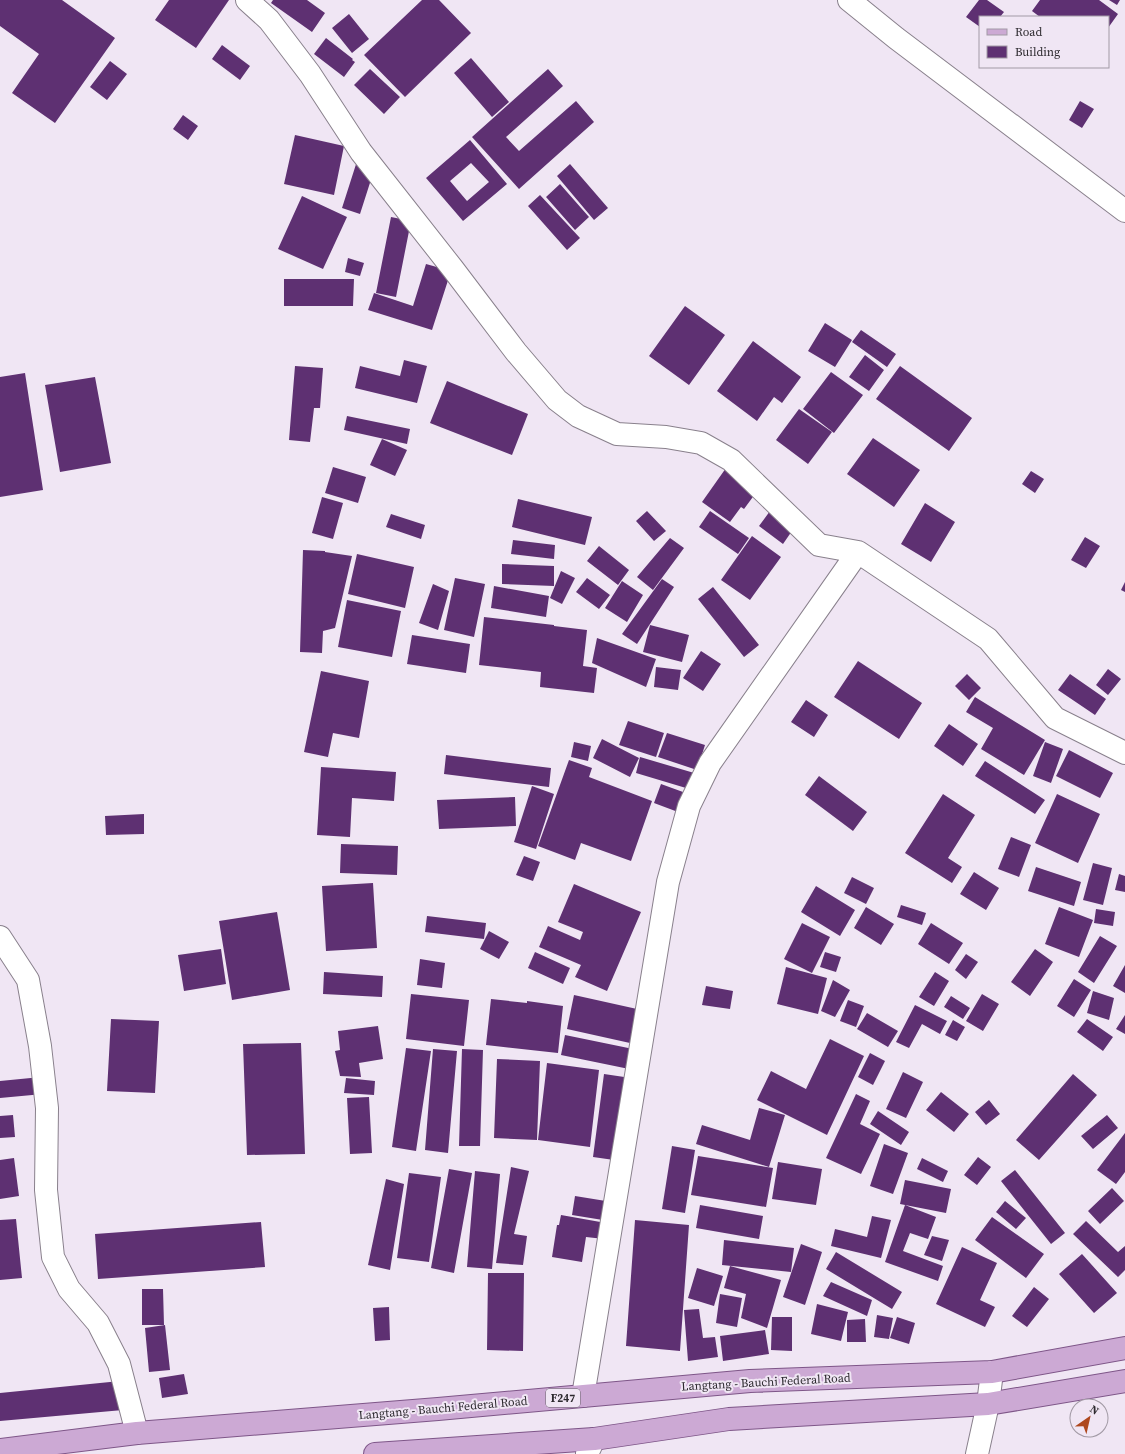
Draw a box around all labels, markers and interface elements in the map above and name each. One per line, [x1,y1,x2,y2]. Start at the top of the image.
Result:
legend [979,16,1109,68]
text: Road [1015,24,1042,40]
text: Building [1015,44,1060,60]
street label: Langtang - Bauchi Federal Road [681,1370,851,1394]
road number: F247 [546,1389,580,1407]
street label: Langtang - Bauchi Federal Road [358,1393,528,1423]
north arrow [1069,1398,1109,1438]
text: N [1087,1402,1102,1419]

